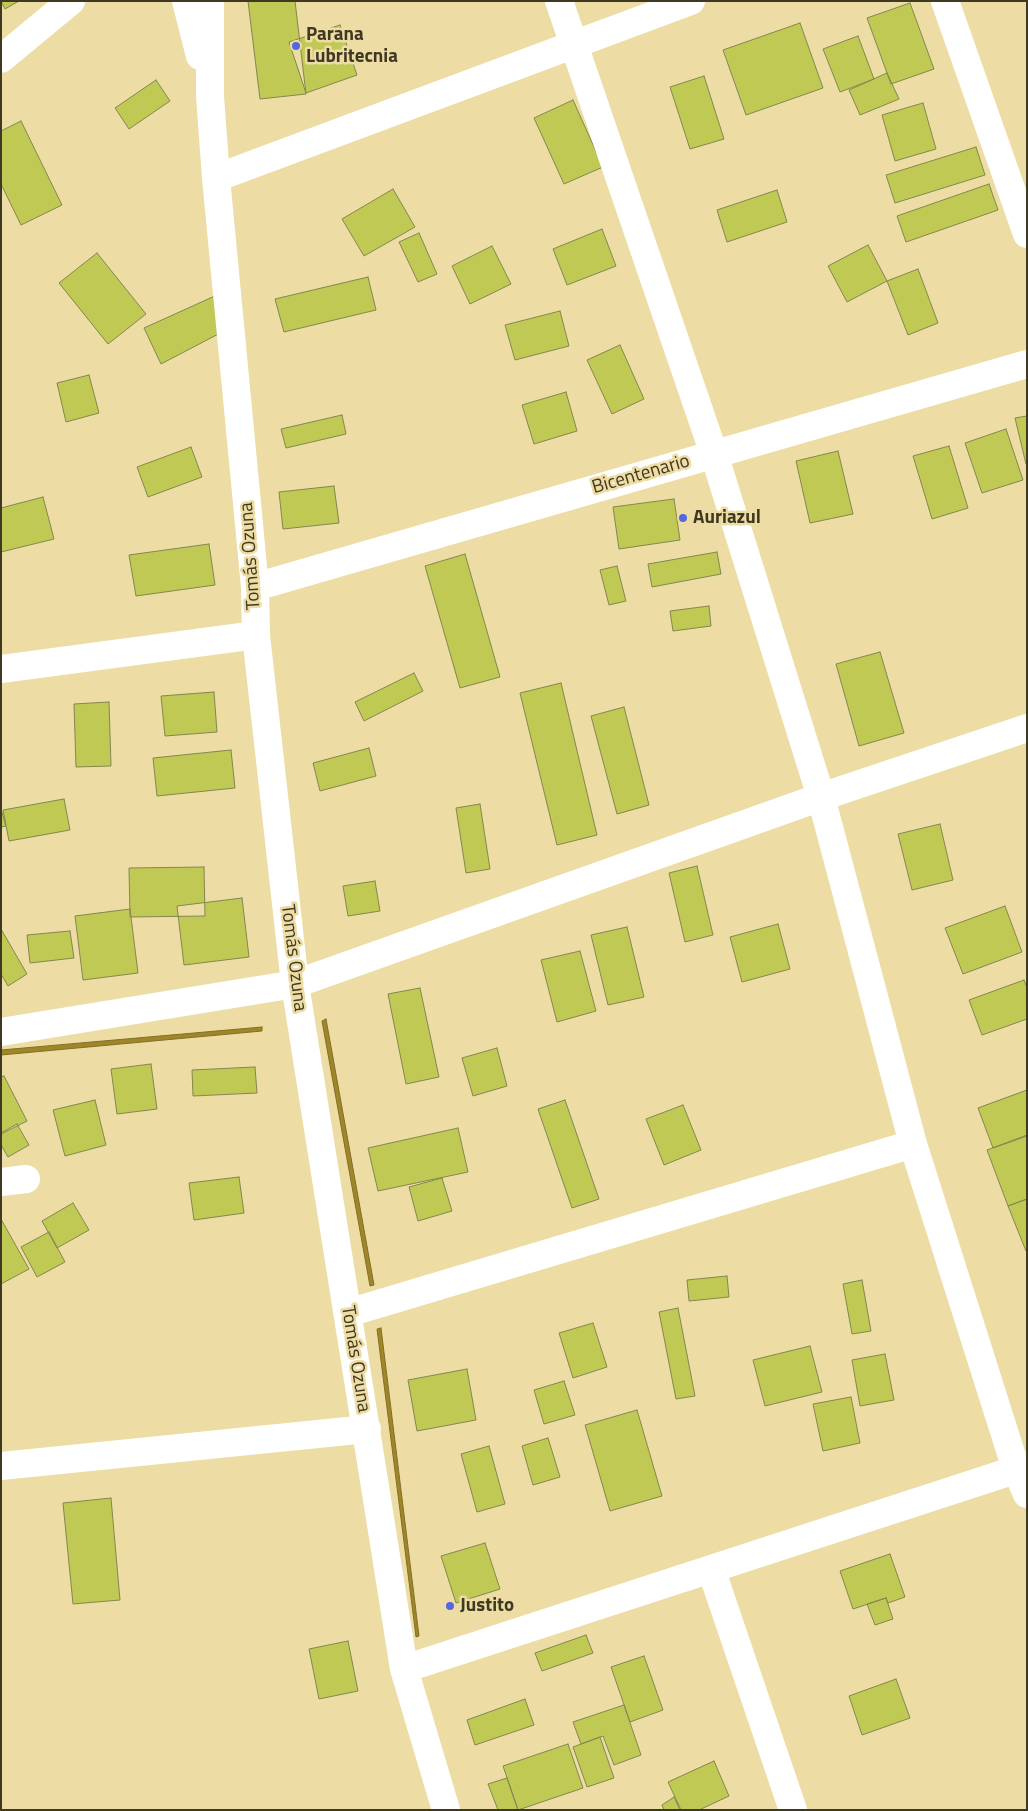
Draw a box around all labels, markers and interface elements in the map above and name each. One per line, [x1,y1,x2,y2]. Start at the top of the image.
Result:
place label: Parana Lubritecnia [306,24,398,68]
marker: Parana Lubritecnia [290,40,302,52]
street label: Bicentenario [590,450,692,500]
street label: Tomás Ozuna [236,501,266,611]
place label: Auriazul [693,507,761,529]
marker: Auriazul [677,512,689,524]
street label: Tomás Ozuna [275,903,311,1013]
street label: Tomás Ozuna [335,1304,375,1414]
place label: Justito [460,1595,514,1617]
marker: Justito [444,1600,456,1612]

